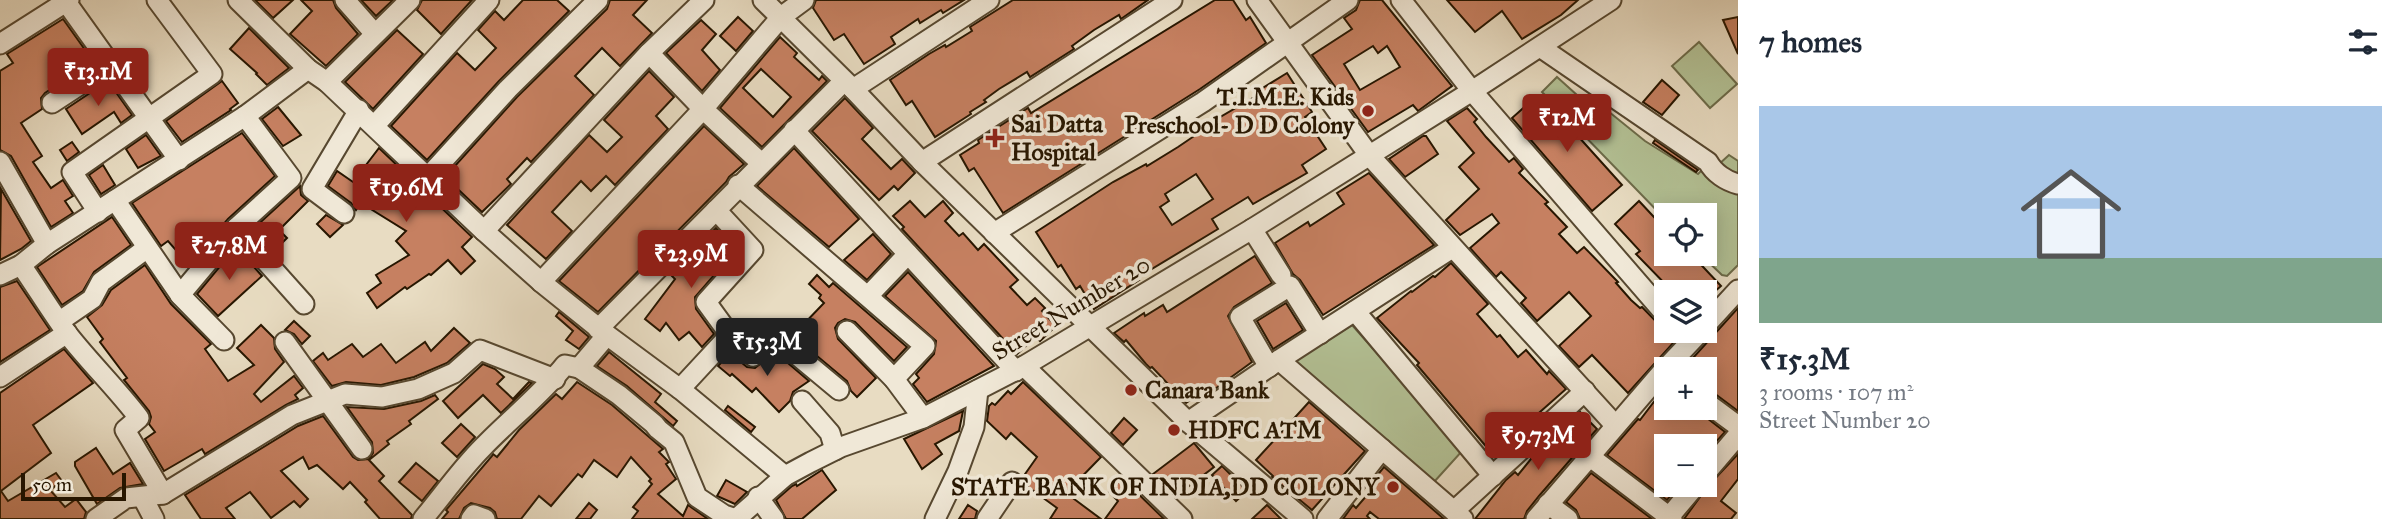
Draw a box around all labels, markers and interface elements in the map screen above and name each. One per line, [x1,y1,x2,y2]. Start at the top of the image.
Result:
icon: filters [2344,23,2382,61]
text: 7 homes [1759,24,1862,60]
pin: ₹13.1M [41,48,155,108]
text: ₹13.1M [63,57,133,85]
place label: T.I.M.E. Kids Preschool- D D Colony [1124,82,1356,140]
pin: ₹12M [1526,94,1608,154]
marker: T.I.M.E. Kids Preschool- D D Colony [1360,103,1376,119]
text: ₹12M [1538,103,1596,131]
place label: Sai Datta Hospital [1011,109,1104,167]
marker: Sai Datta Hospital [985,128,1005,148]
icon: home [2008,151,2134,277]
pin: ₹19.6M [349,164,463,224]
text: ₹19.6M [369,173,443,201]
map controls [1654,203,1717,497]
button: locate [1654,203,1717,266]
pin: ₹27.8M [172,222,286,282]
pin: ₹23.9M [634,230,748,290]
text: ₹27.8M [191,231,267,259]
text: ₹23.9M [654,239,728,267]
street label: Street Number 20 [986,249,1156,367]
button: layers [1654,280,1717,343]
pin: ₹15.3M [710,318,824,378]
text: ₹15.3M [732,327,802,355]
text: ₹15.3M [1759,341,1850,377]
button: + [1654,357,1717,420]
place label: Canara Bank [1145,375,1270,405]
text: 3 rooms · 107 m² [1759,378,1913,406]
marker: Canara Bank [1123,382,1139,398]
text: Street Number 20 [1759,406,1931,434]
pin: ₹9.73M [1481,412,1595,472]
place label: HDFC ATM [1188,415,1322,445]
text: ₹9.73M [1501,421,1575,449]
marker: HDFC ATM [1166,422,1182,438]
button: − [1654,434,1717,497]
scale bar [21,470,126,502]
place label: STATE BANK OF INDIA,DD COLONY [951,472,1381,502]
text: 50 m [32,473,72,496]
marker: STATE BANK OF INDIA,DD COLONY [1385,479,1401,495]

